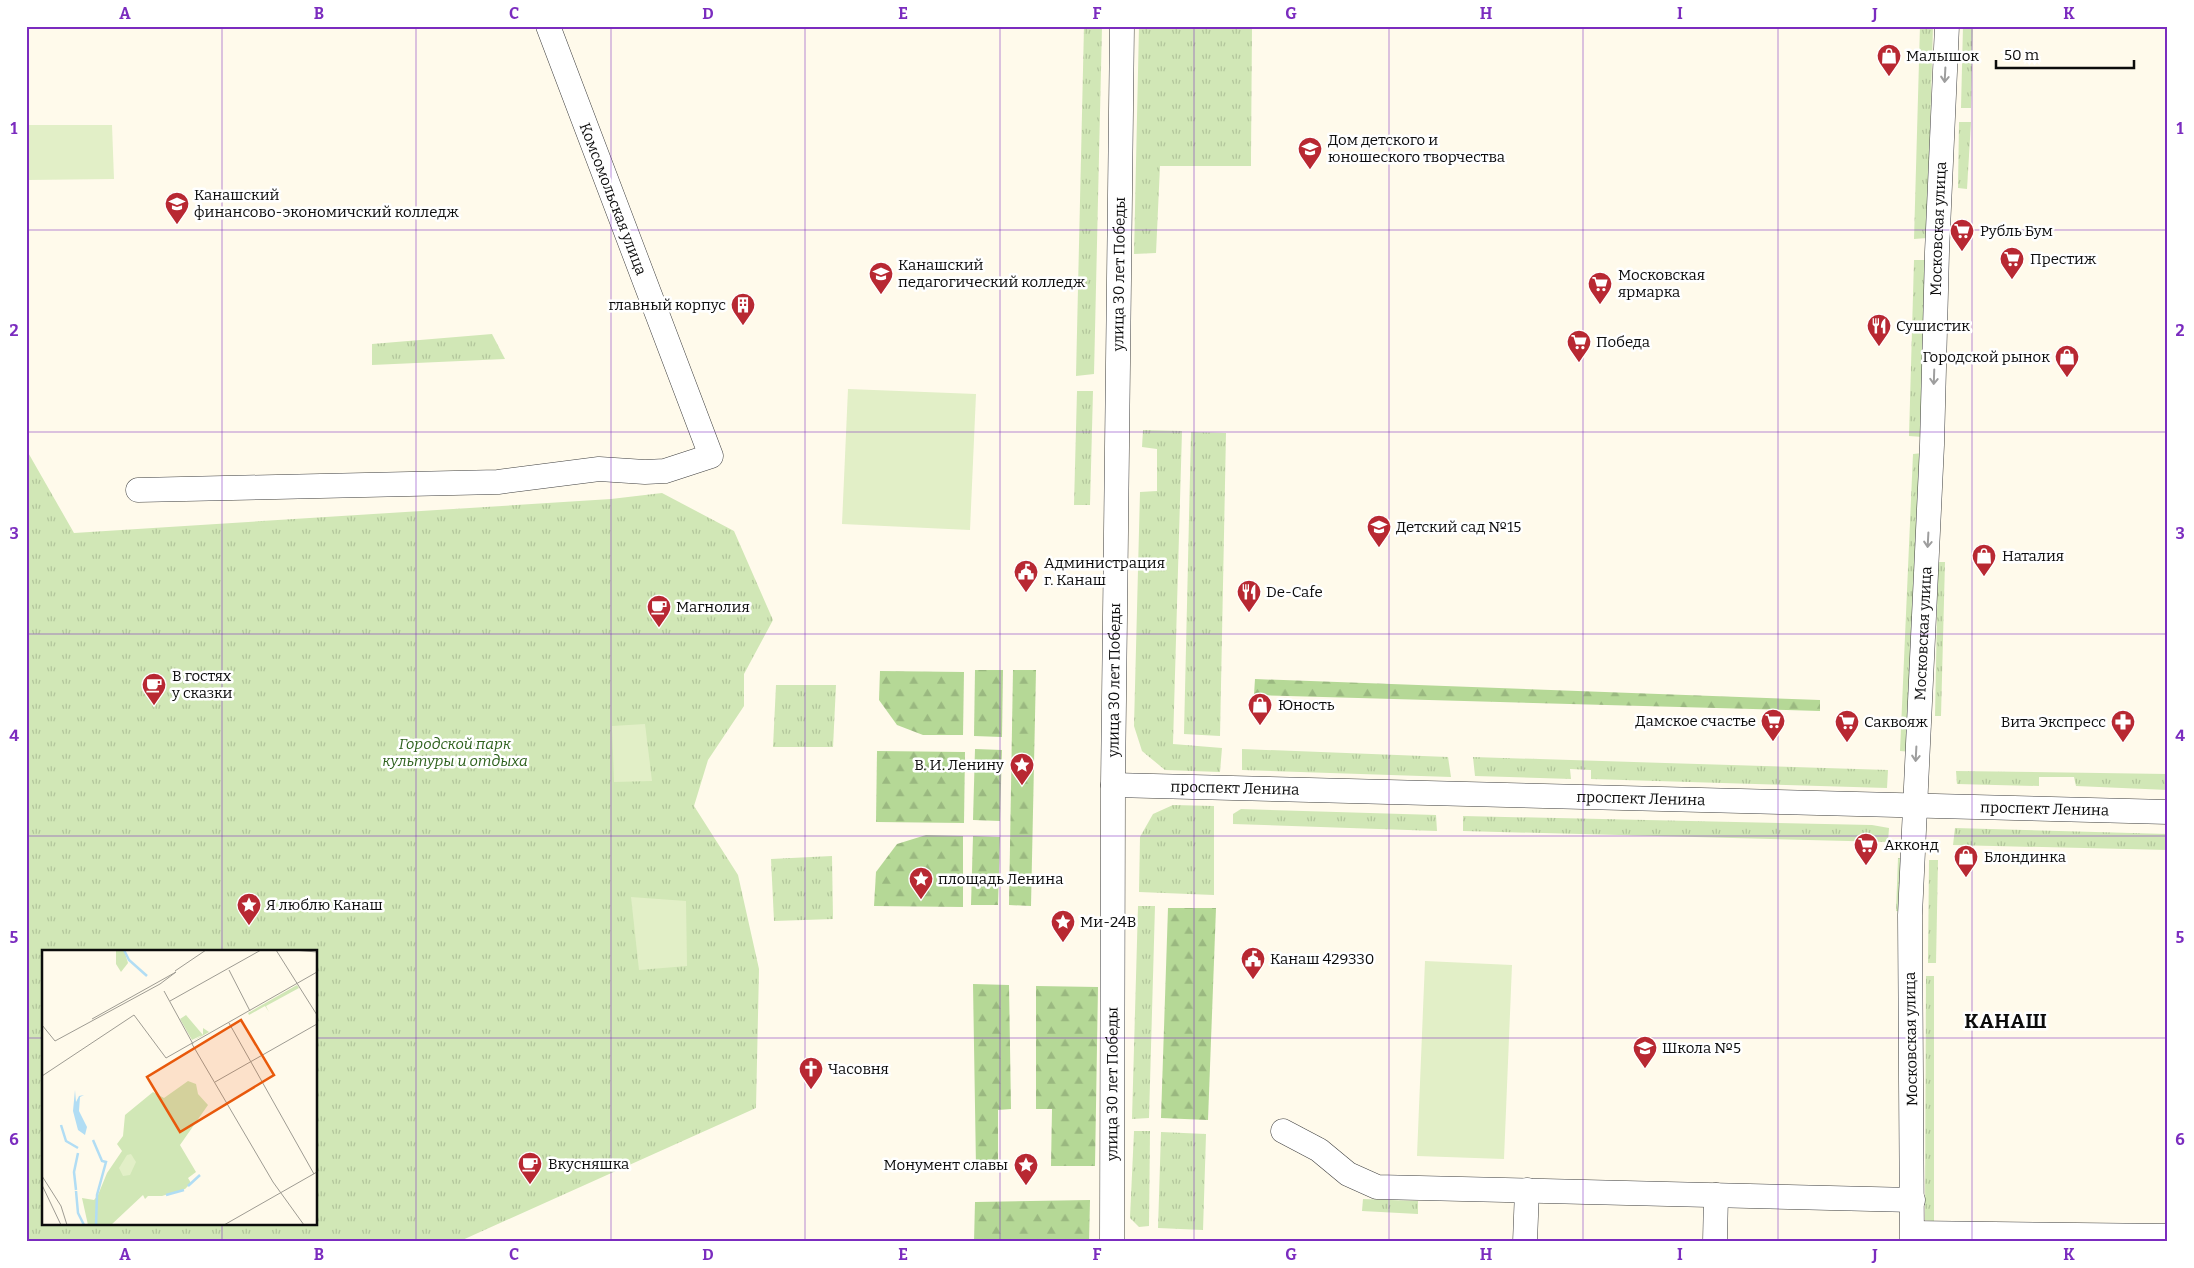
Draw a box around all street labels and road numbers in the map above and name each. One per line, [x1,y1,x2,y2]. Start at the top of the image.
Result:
street label: Комсомольская улица [576,120,650,278]
street label: Московская улица [1927,161,1950,296]
street label: улица 30 лет Победы [1109,197,1129,352]
street label: Московская улица [1911,566,1935,701]
street label: улица 30 лет Победы [1104,603,1124,758]
street label: проспект Ленина [1170,777,1300,799]
street label: проспект Ленина [1576,788,1706,809]
street label: проспект Ленина [1980,798,2109,819]
street label: Московская улица [1901,972,1921,1106]
street label: улица 30 лет Победы [1103,1007,1122,1162]

